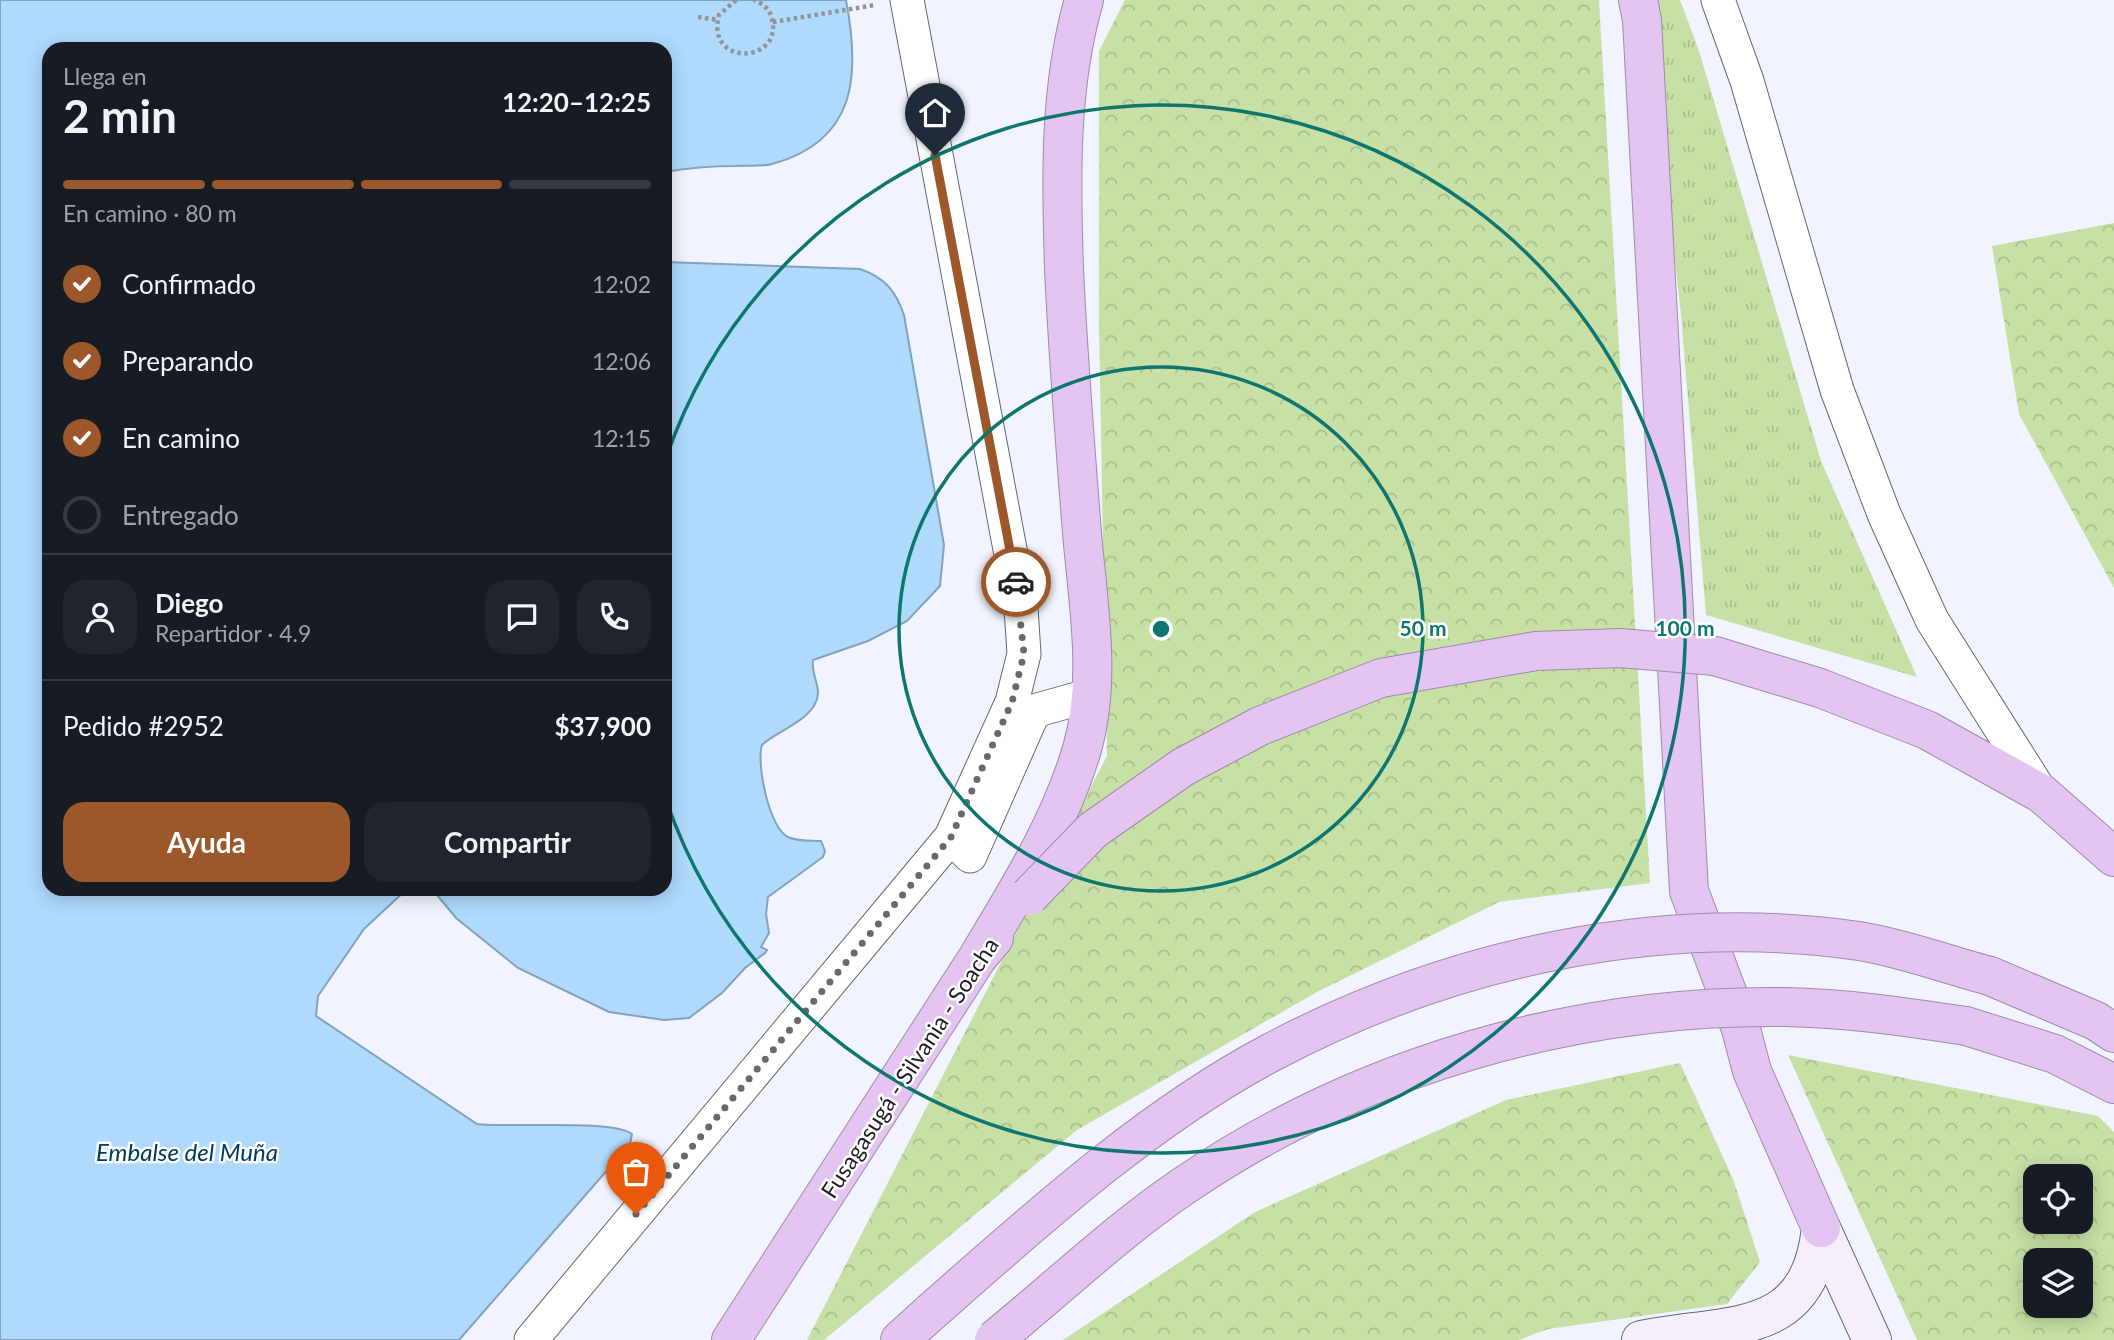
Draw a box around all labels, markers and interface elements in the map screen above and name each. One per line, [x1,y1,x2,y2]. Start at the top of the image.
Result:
text: Llega en [63,62,147,90]
pin [905,83,965,155]
text: 12:20–12:25 [502,86,651,118]
text: 2 min [63,88,177,143]
icon: home [916,94,954,132]
text: En camino · 80 m [63,199,237,227]
icon: check [63,265,101,303]
text: Confirmado [122,268,256,300]
text: 12:02 [592,270,651,298]
icon: check [63,342,101,380]
text: Preparando [122,345,254,377]
text: 12:06 [592,347,651,375]
icon: check [63,419,101,457]
text: En camino [122,422,240,454]
text: 12:15 [592,424,651,452]
text: Entregado [122,499,239,531]
courier [981,547,1051,617]
icon: car [997,563,1035,601]
button: person [63,580,137,654]
button: chat [485,580,559,654]
button: phone [577,580,651,654]
text: Diego [155,587,223,619]
text: 50 m [1399,615,1447,640]
text: 100 m [1655,615,1715,640]
centre of rings [1149,617,1173,641]
text: Repartidor · 4.9 [155,619,311,647]
text: Pedido #2952 [63,710,224,742]
text: $37,900 [554,710,651,742]
button: Ayuda [63,802,350,882]
button: Compartir [364,802,651,882]
street label: Fusagasugá - Silvania - Soacha [814,932,1004,1203]
water label: Embalse del Muña [96,1137,278,1166]
pin [606,1142,666,1214]
icon: bag [617,1153,655,1191]
map controls [2023,1164,2093,1318]
button: locate [2023,1164,2093,1234]
button: layers [2023,1248,2093,1318]

